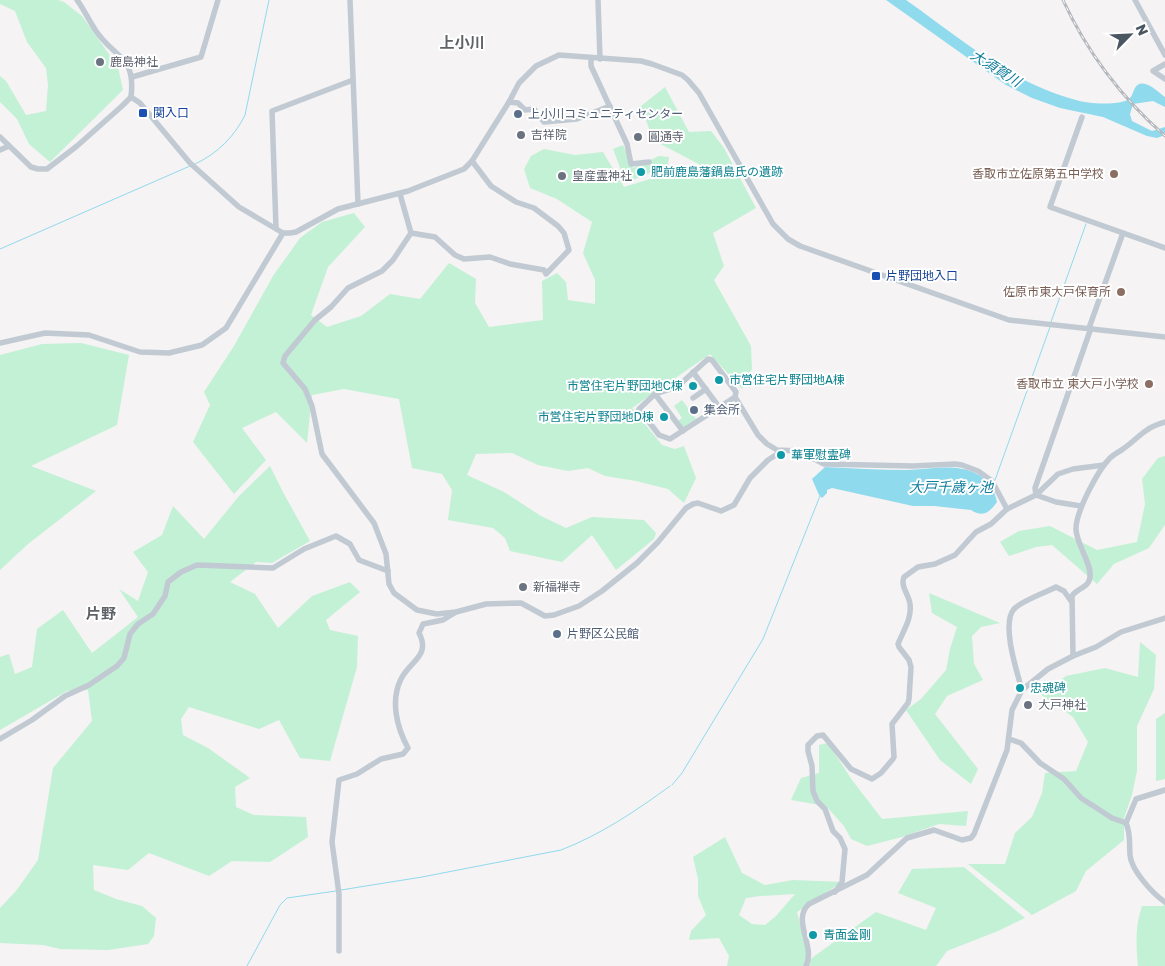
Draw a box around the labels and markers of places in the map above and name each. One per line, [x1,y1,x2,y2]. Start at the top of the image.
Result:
place label: 鹿島神社 [110,54,158,69]
marker: 鹿島神社 [94,56,106,68]
place label: 関入口 [153,105,189,120]
place label: 上小川コミュニティセンター [528,106,683,121]
marker: 関入口 [137,107,149,119]
marker: 上小川コミュニティセンター [512,108,524,120]
place label: 吉祥院 [531,127,567,142]
marker: 吉祥院 [515,129,527,141]
place label: 圓通寺 [648,129,684,144]
marker: 圓通寺 [632,131,644,143]
place label: 肥前鹿島藩鍋島氏の遺跡 [651,164,783,179]
marker: 肥前鹿島藩鍋島氏の遺跡 [635,166,647,178]
place label: 香取市立佐原第五中学校 [972,166,1104,181]
place label: 皇産霊神社 [572,168,632,183]
marker: 香取市立佐原第五中学校 [1108,168,1120,180]
marker: 皇産霊神社 [556,170,568,182]
place label: 片野団地入口 [886,268,958,283]
marker: 片野団地入口 [870,270,882,282]
place label: 佐原市東大戸保育所 [1003,284,1111,299]
marker: 佐原市東大戸保育所 [1115,286,1127,298]
place label: 市営住宅片野団地A棟 [729,372,845,387]
marker: 市営住宅片野団地A棟 [713,374,725,386]
place label: 香取市立 東大戸小学校 [1016,376,1139,391]
place label: 市営住宅片野団地C棟 [567,378,683,393]
marker: 香取市立 東大戸小学校 [1143,378,1155,390]
marker: 市営住宅片野団地C棟 [687,380,699,392]
place label: 集会所 [704,402,740,417]
marker: 集会所 [688,404,700,416]
place label: 市営住宅片野団地D棟 [538,409,654,424]
marker: 市営住宅片野団地D棟 [658,411,670,423]
place label: 華軍慰霊碑 [791,447,851,462]
marker: 華軍慰霊碑 [775,449,787,461]
place label: 新福禅寺 [533,579,581,594]
marker: 新福禅寺 [517,581,529,593]
place label: 片野区公民館 [567,626,639,641]
marker: 片野区公民館 [551,628,563,640]
place label: 忠魂碑 [1030,680,1066,695]
marker: 忠魂碑 [1014,682,1026,694]
place label: 大戸神社 [1038,697,1086,712]
marker: 大戸神社 [1022,699,1034,711]
place label: 青面金剛 [823,927,871,942]
marker: 青面金剛 [807,929,819,941]

